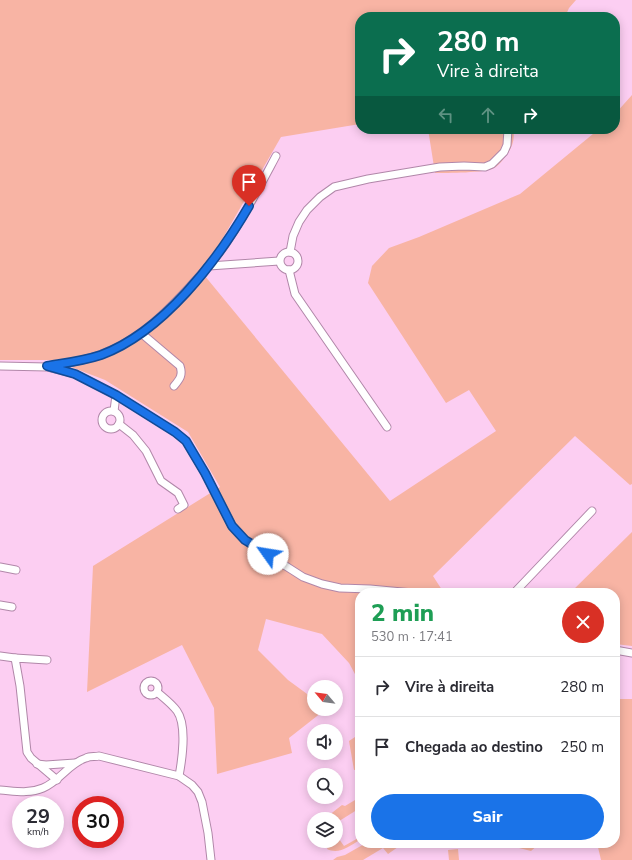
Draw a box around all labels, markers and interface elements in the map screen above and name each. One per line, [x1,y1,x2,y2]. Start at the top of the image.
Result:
text: 280 m [437,23,520,61]
icon: right [371,28,423,80]
text: Vire à direita [437,59,539,83]
icon: left [435,104,457,126]
icon: ahead [477,104,499,126]
icon: right [519,104,541,126]
pin [232,165,266,206]
icon: arrive [238,171,260,193]
position arrow [247,533,289,575]
text: 2 min [371,597,434,629]
button: close [562,601,604,643]
text: 530 m · 17:41 [371,628,453,646]
icon: right [371,676,393,698]
text: Vire à direita [405,677,494,697]
text: 280 m [560,677,604,697]
north arrow [307,680,343,716]
map controls [307,680,343,848]
button: sound [307,724,343,760]
icon: arrive [371,736,393,758]
text: Chegada ao destino [405,737,543,757]
text: 250 m [560,737,604,757]
button: search [307,768,343,804]
button: Sair [371,794,604,840]
speed limit sign: 30 [72,796,124,848]
text: 29 [26,803,50,830]
button: layers [307,812,343,848]
text: km/h [27,825,49,839]

